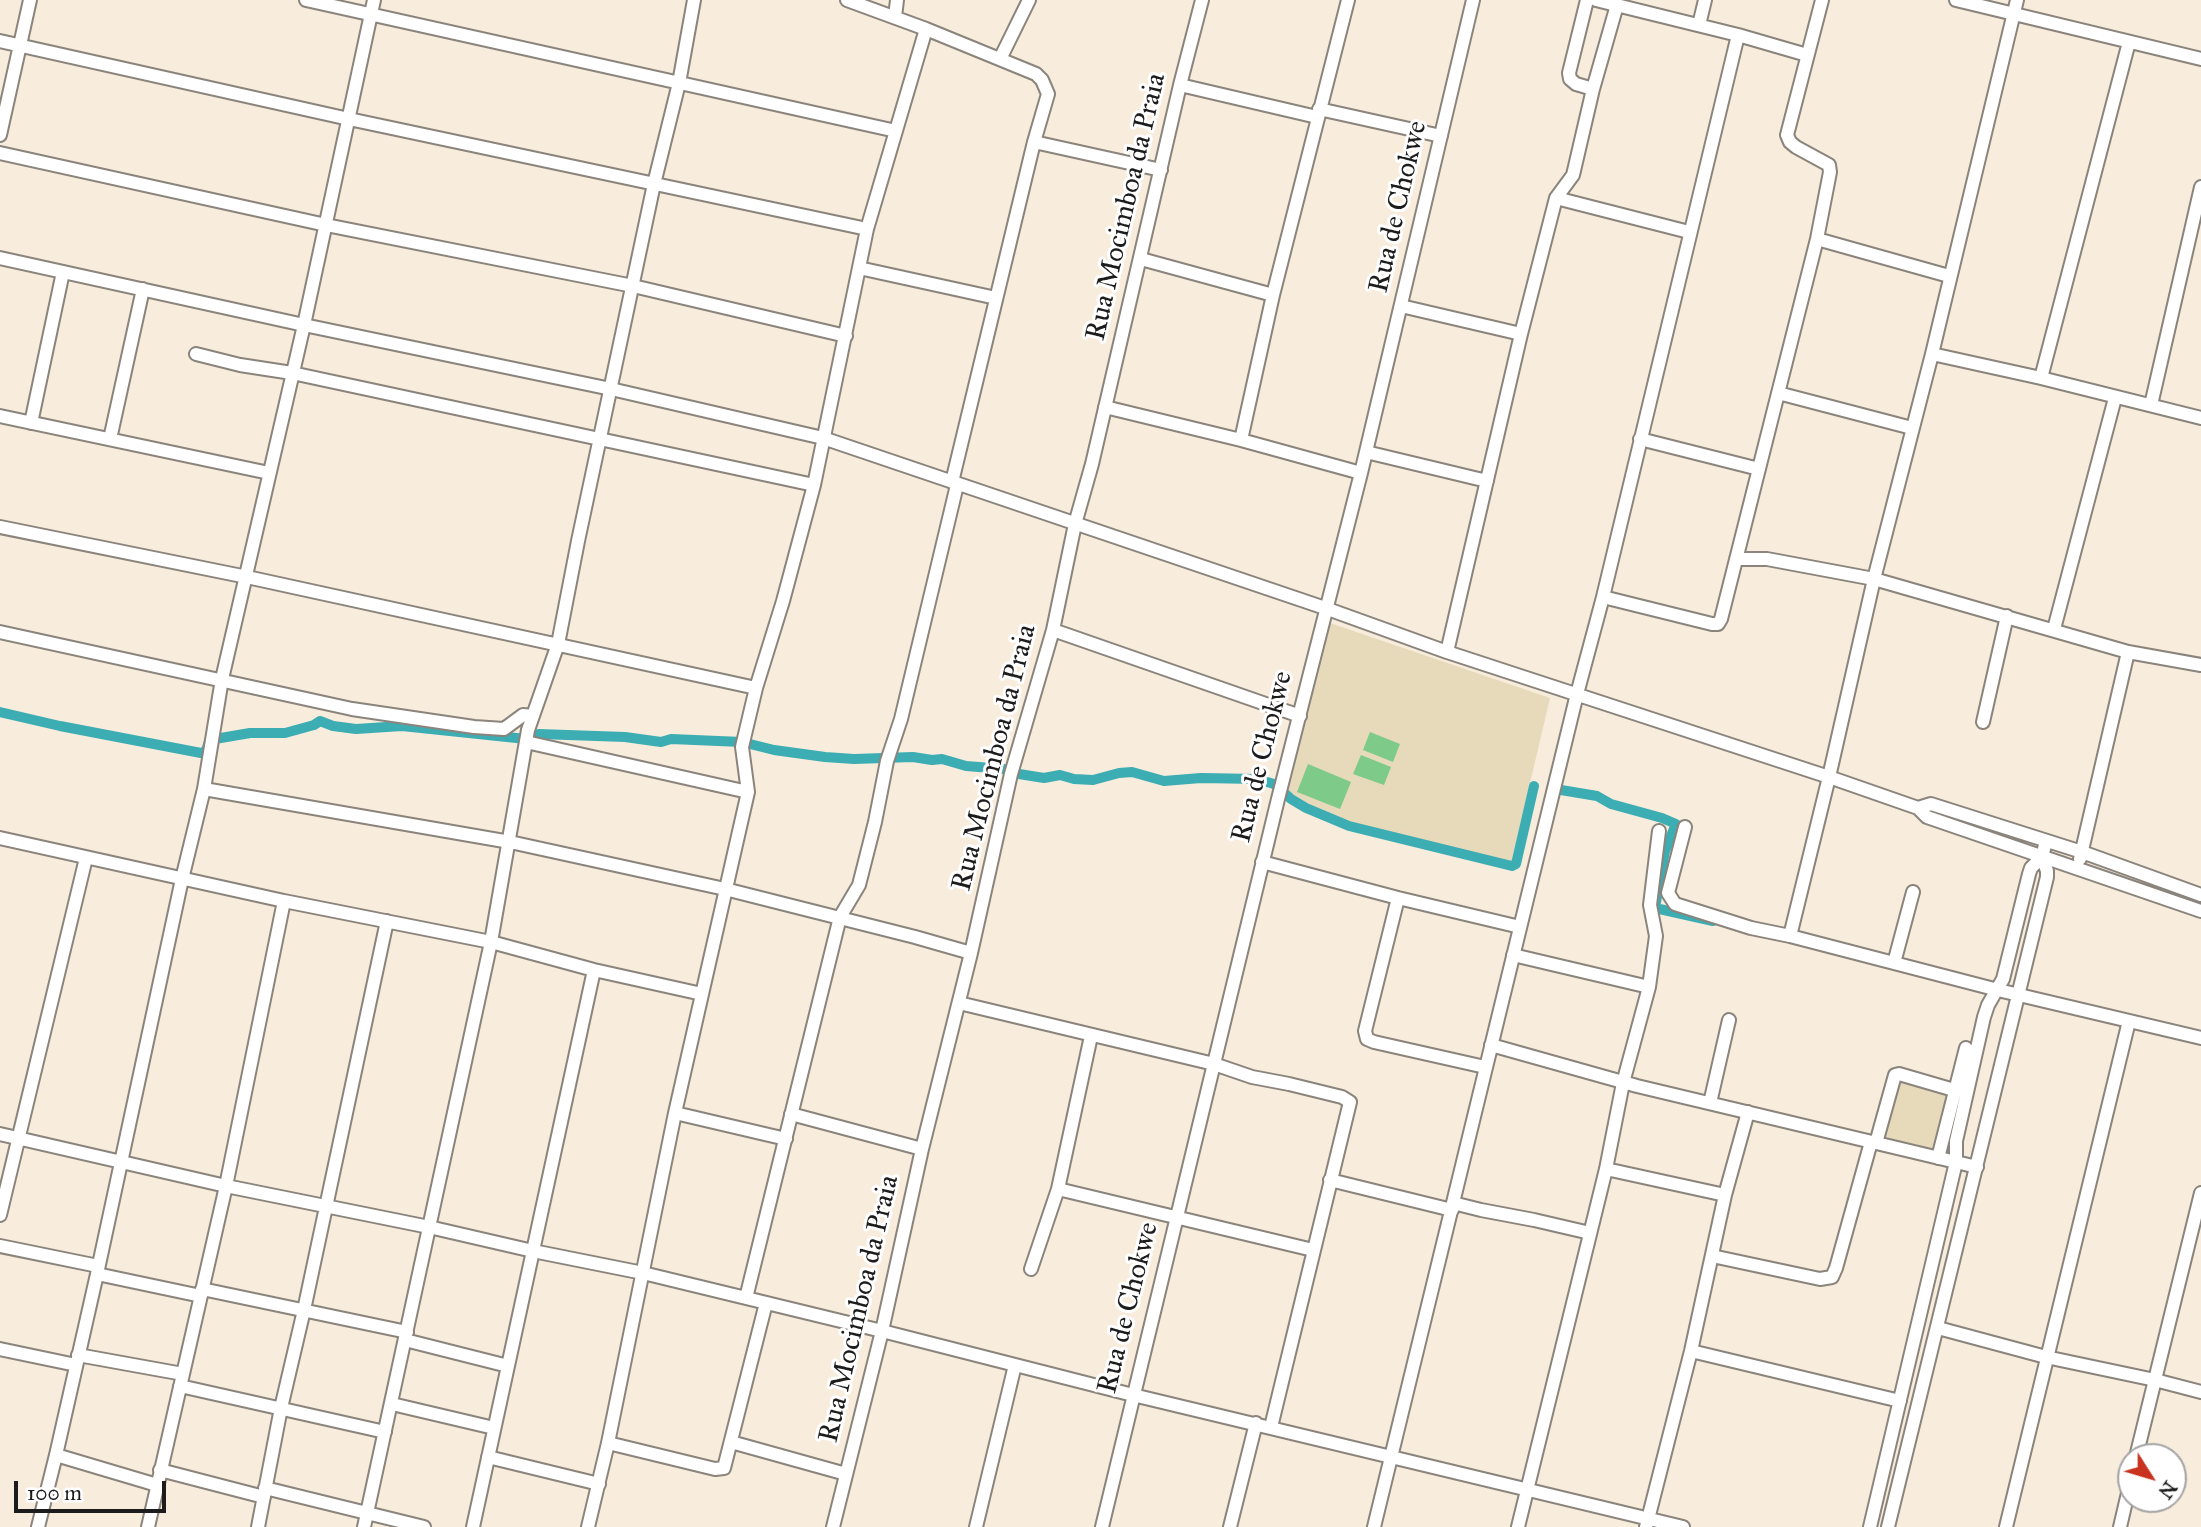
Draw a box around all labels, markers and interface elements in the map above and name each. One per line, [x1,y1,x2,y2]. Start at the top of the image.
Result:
street label: Rua Mocimboa da Praia [1080,70,1174,344]
street label: Rua de Chokwe [1363,118,1435,296]
street label: Rua Mocimboa da Praia [946,621,1044,895]
street label: Rua de Chokwe [1225,668,1301,846]
street label: Rua Mocimboa da Praia [813,1172,907,1446]
street label: Rua de Chokwe [1091,1219,1167,1397]
north arrow [2117,1443,2187,1513]
scale bar [18,1468,170,1512]
text: N [2154,1476,2182,1503]
text: 100 m [27,1480,82,1506]

